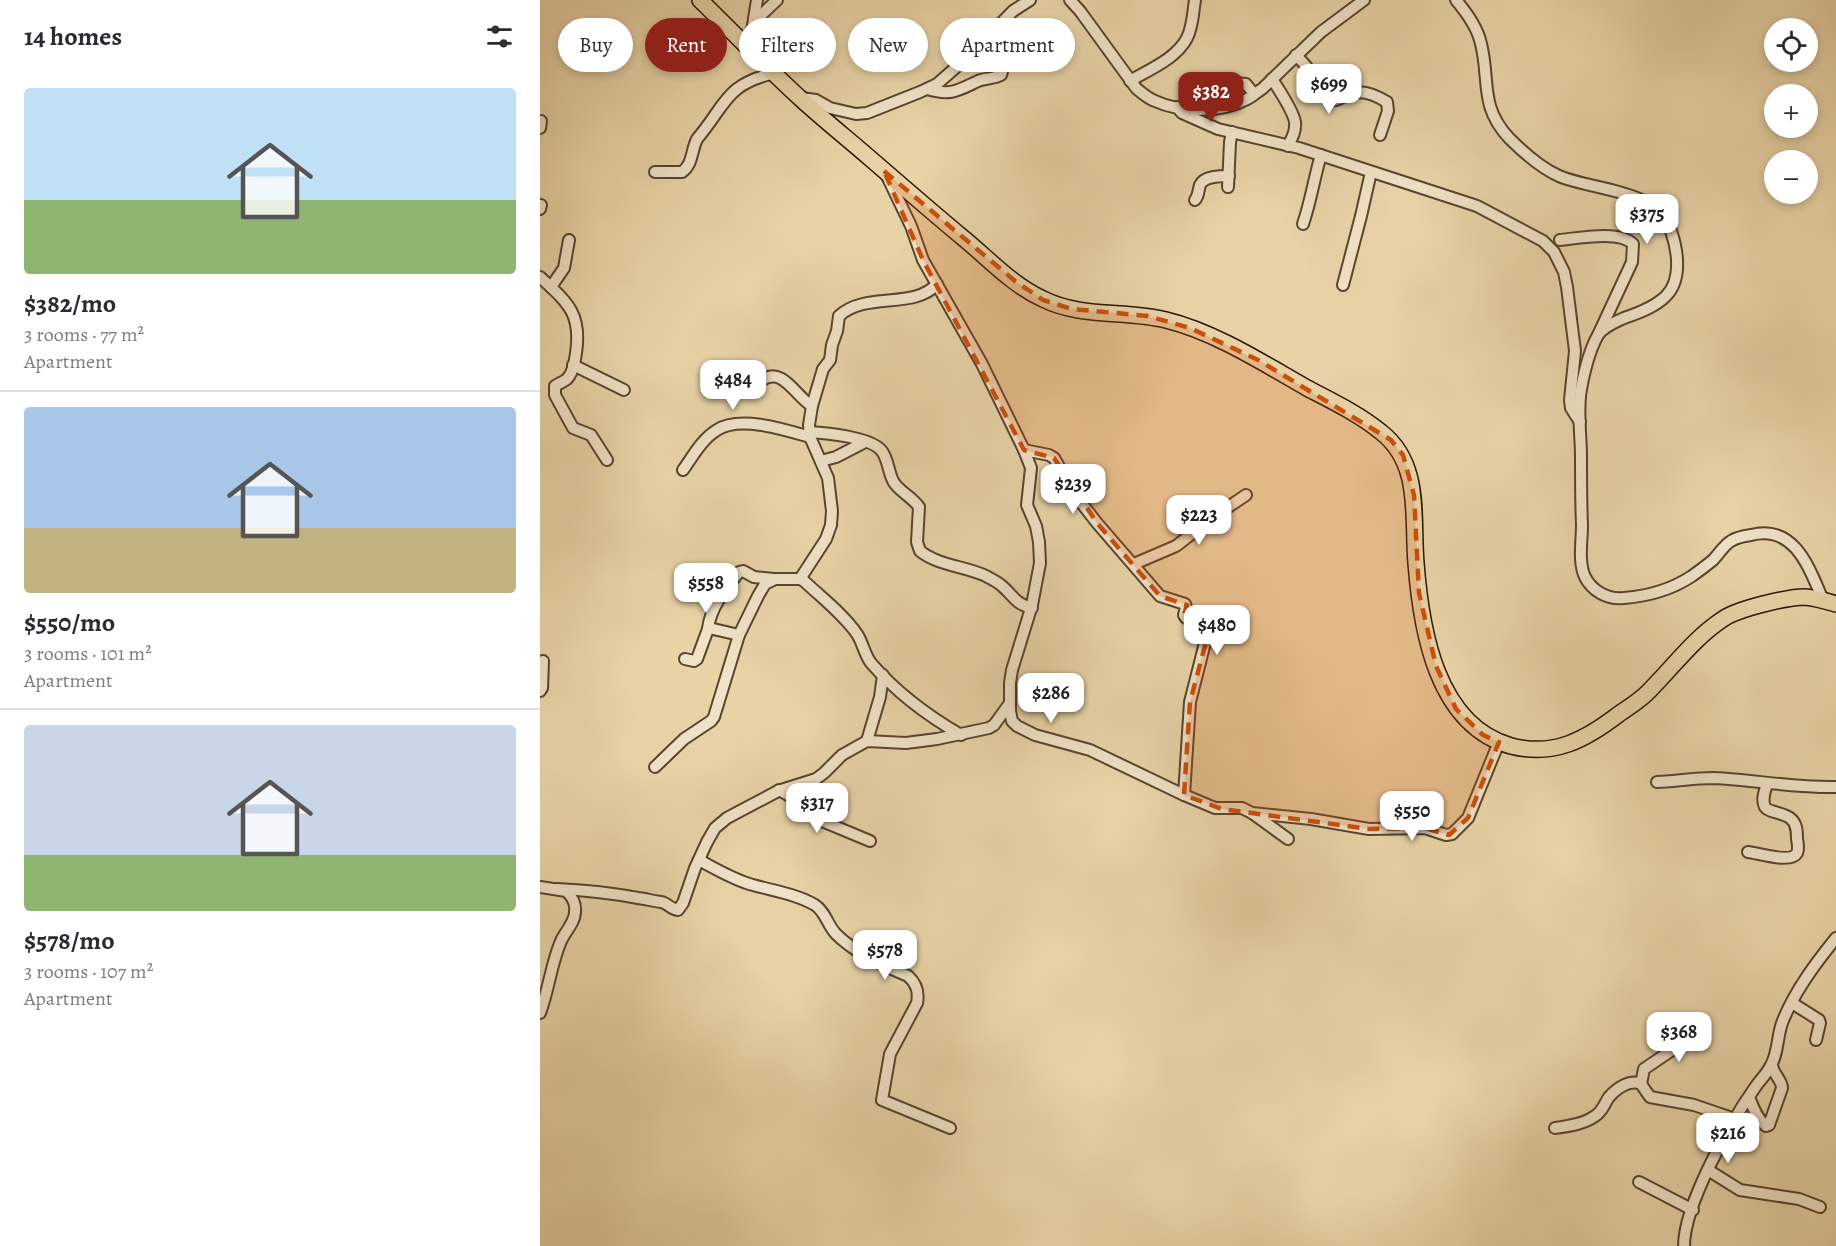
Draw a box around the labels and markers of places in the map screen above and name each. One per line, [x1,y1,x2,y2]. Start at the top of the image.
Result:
pin: $699 [1293,64,1365,115]
pin: $382 [1175,72,1247,123]
pin: $375 [1611,194,1683,245]
pin: $484 [697,360,769,411]
pin: $239 [1037,464,1109,515]
pin: $223 [1163,495,1235,546]
pin: $558 [670,563,742,614]
pin: $480 [1181,605,1253,656]
pin: $286 [1015,673,1087,724]
pin: $317 [781,783,853,834]
pin: $550 [1376,791,1448,842]
pin: $578 [849,930,921,981]
pin: $368 [1643,1012,1715,1063]
pin: $216 [1692,1113,1764,1164]

